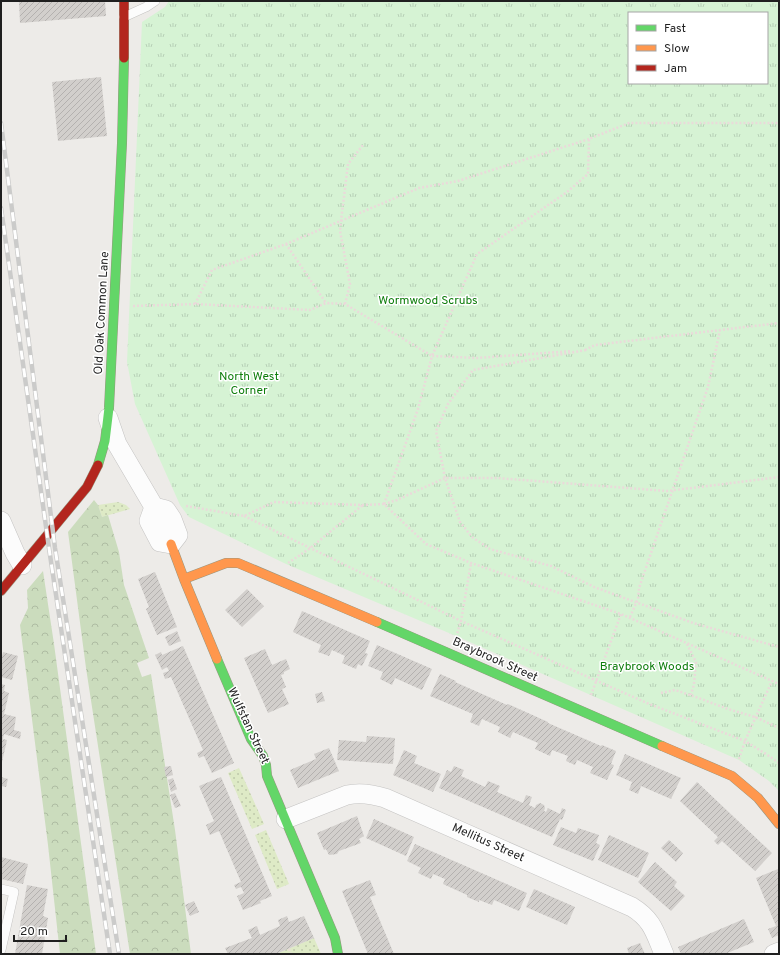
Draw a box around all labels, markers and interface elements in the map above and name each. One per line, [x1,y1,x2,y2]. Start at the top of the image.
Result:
legend [628,12,768,84]
text: Fast [664,21,686,37]
text: Slow [664,41,690,57]
text: Jam [664,61,687,77]
street label: Old Oak Common Lane [91,251,113,375]
park label: Wormwood Scrubs [378,293,478,309]
park label: North West Corner [219,369,279,399]
street label: Braybrook Street [450,634,540,686]
park label: Braybrook Woods [600,659,694,675]
street label: Wulfstan Street [223,685,273,767]
street label: Mellitus Street [449,820,527,866]
scale bar [14,917,66,943]
text: 20 m [20,924,48,940]

